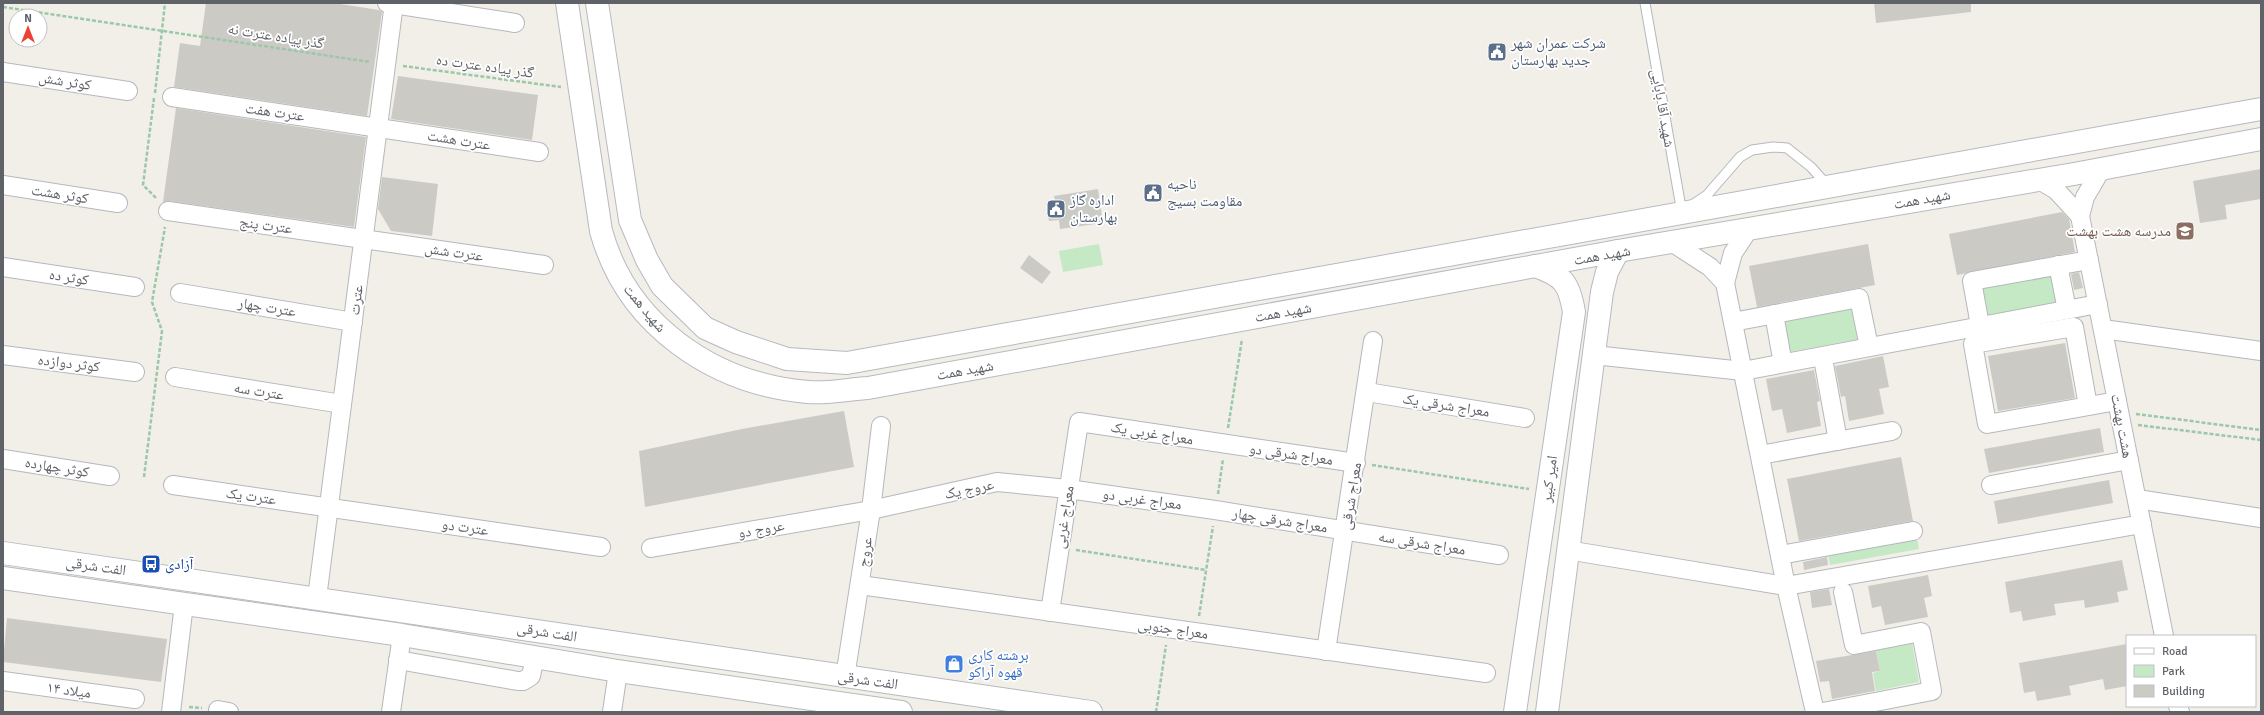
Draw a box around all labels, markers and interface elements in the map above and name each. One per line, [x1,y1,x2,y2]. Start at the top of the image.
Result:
north arrow [8,8,48,48]
text: N [24,12,32,25]
street label: گذر پیاده عترت نه [227,20,326,53]
place label: شرکت عمران شهر جدید بهارستان [1510,34,1606,70]
public building icon: شرکت عمران شهر جدید بهارستان [1486,41,1508,63]
street label: گذر پیاده عترت ده [435,50,535,82]
street label: شهید آقا بابایی [1646,67,1679,149]
street label: کوثر شش [37,68,93,95]
street label: عترت هفت [244,99,306,125]
street label: عترت هشت [426,126,492,154]
place label: ناحیه مقاومت بسیج [1167,175,1242,211]
street label: کوثر هشت [30,181,90,207]
public building icon: ناحیه مقاومت بسیج [1142,182,1164,204]
street label: شهید همت [1892,185,1952,213]
place label: اداره گاز بهارستان [1069,191,1117,227]
public building icon: اداره گاز بهارستان [1045,198,1067,220]
street label: عترت پنج [238,212,294,239]
school or university icon: مدرسه هشت بهشت [2174,220,2196,242]
place label: مدرسه هشت بهشت [2066,222,2171,240]
street label: عترت شش [423,239,485,266]
street label: شهید همت [1572,241,1632,269]
street label: کوثر ده [48,265,90,289]
street label: شهید همت [620,280,670,336]
street label: عترت [345,283,367,316]
street label: عترت چهار [236,293,298,321]
street label: شهید همت [1253,298,1313,326]
street label: کوثر دوازده [37,350,101,376]
street label: شهید همت [935,356,995,384]
street label: عترت سه [233,378,286,404]
street label: معراج شرقی یک [1401,389,1491,422]
street label: هشت بهشت [2107,392,2137,460]
street label: معراج غربی یک [1109,418,1195,449]
street label: معراج شرقی دو [1248,439,1334,470]
street label: کوثر چهارده [24,453,90,481]
street label: امیر کبیر [1537,454,1561,505]
street label: معراج شرقی [1337,461,1366,531]
street label: عروج یک [943,475,996,504]
street label: عترت یک [225,484,278,508]
street label: معراج غربی [1050,484,1079,550]
street label: معراج غربی دو [1101,485,1183,514]
street label: معراج شرقی چهار [1230,503,1329,537]
street label: عترت دو [440,515,490,539]
street label: عروج دو [736,516,786,543]
street label: معراج شرقی سه [1377,527,1467,560]
street label: عروج [854,535,877,568]
street label: الفت شرقی [65,553,127,580]
bus stop icon: آزادی [140,553,162,575]
place label: آزادی [165,555,195,574]
street label: معراج جنوبی [1137,615,1210,644]
street label: الفت شرقی [515,618,578,647]
legend [2126,635,2256,707]
text: Road [2162,644,2188,659]
place label: برشته کاری قهوه آراکو [968,646,1029,681]
shop icon: برشته کاری قهوه آراکو [943,653,965,675]
text: Park [2162,664,2185,679]
street label: الفت شرقی [837,667,899,694]
street label: میلاد ۱۴ [46,678,92,702]
text: Building [2162,684,2205,699]

